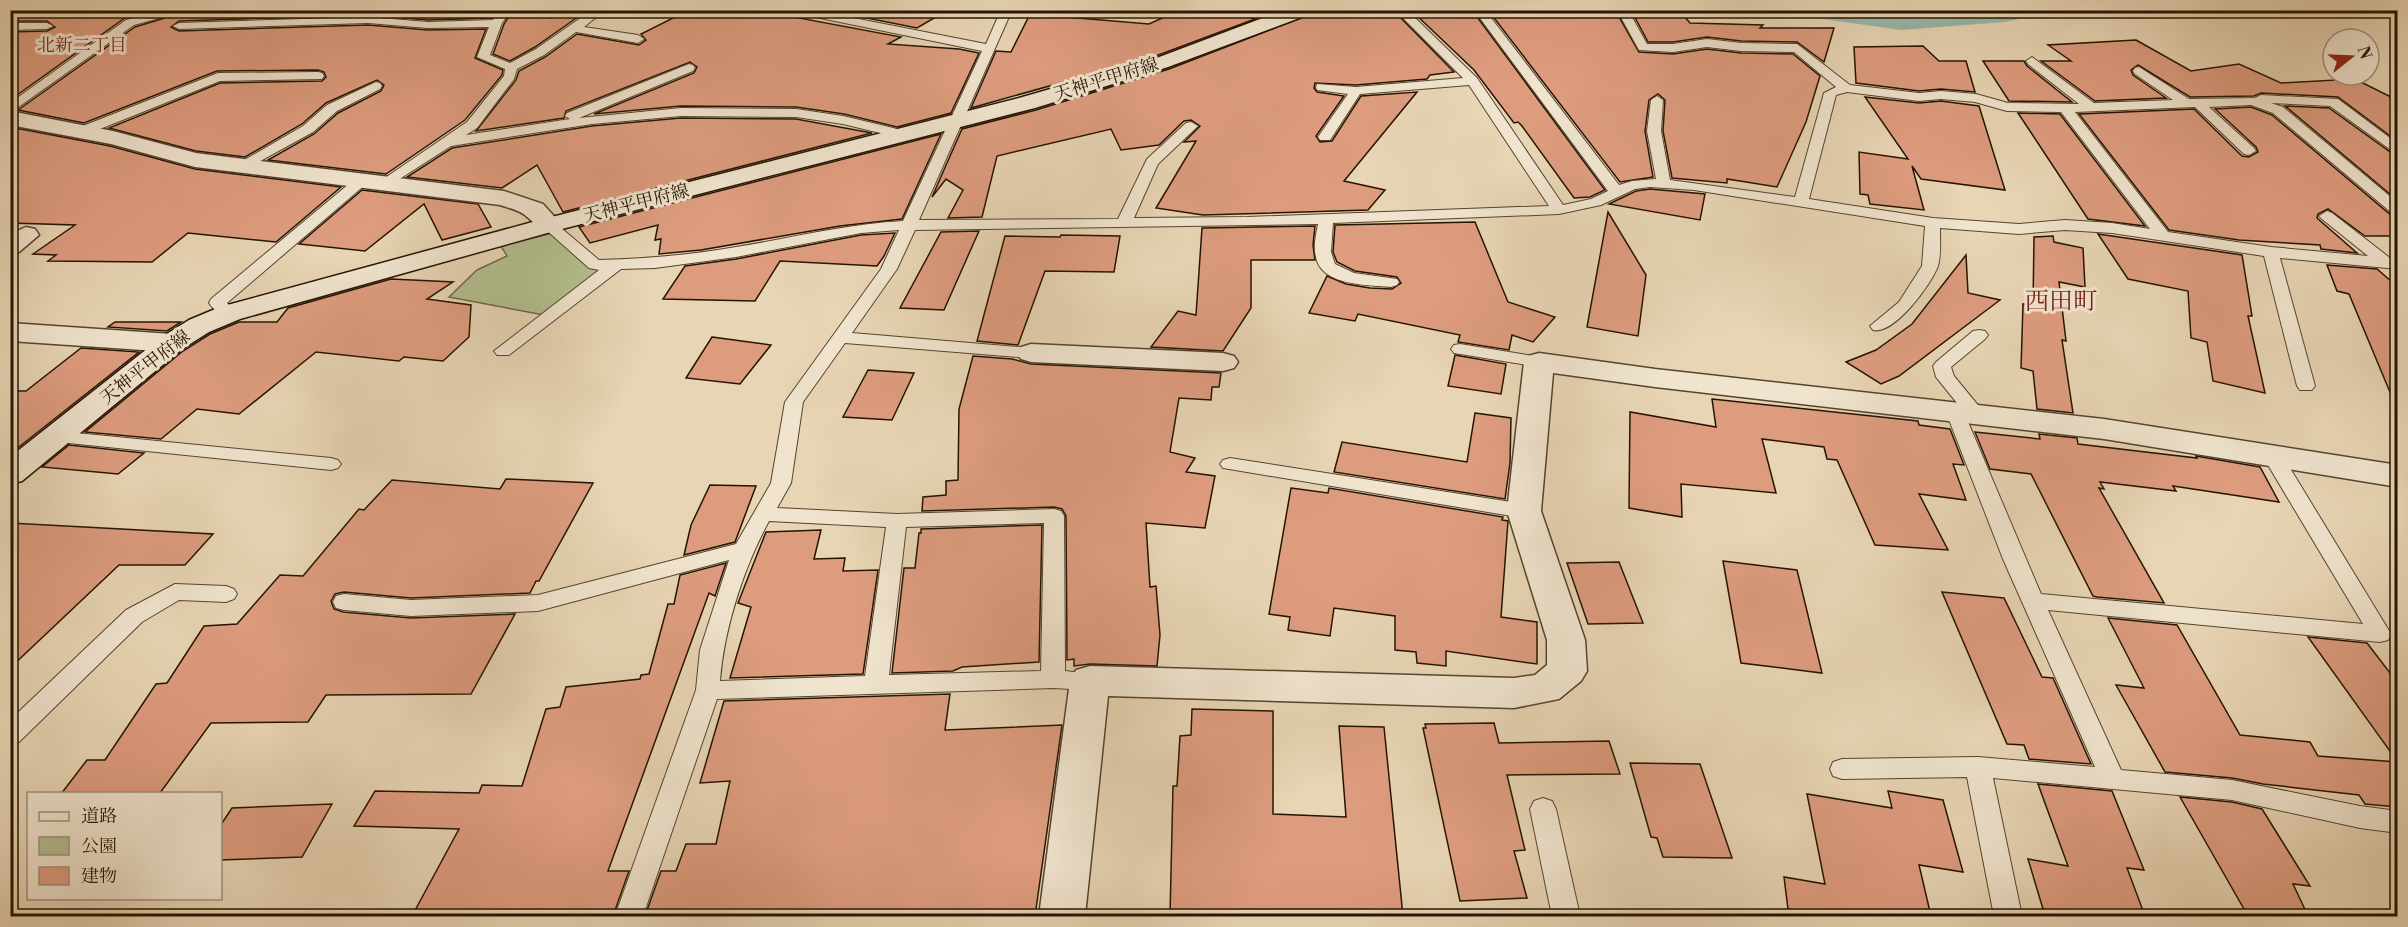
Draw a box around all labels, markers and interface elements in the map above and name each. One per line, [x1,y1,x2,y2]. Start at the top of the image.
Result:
north arrow [2321,27,2381,87]
district label: 北新二丁目 [37,34,127,57]
text: N [2353,44,2376,62]
street label: 天神平甲府線 [1051,53,1161,106]
street label: 天神平甲府線 [581,179,691,228]
district label: 西田町 [2025,287,2097,317]
street label: 天神平甲府線 [96,325,195,410]
legend [27,792,222,900]
text: 道路 [81,805,117,828]
text: 公園 [81,835,117,858]
text: 建物 [81,865,117,888]

